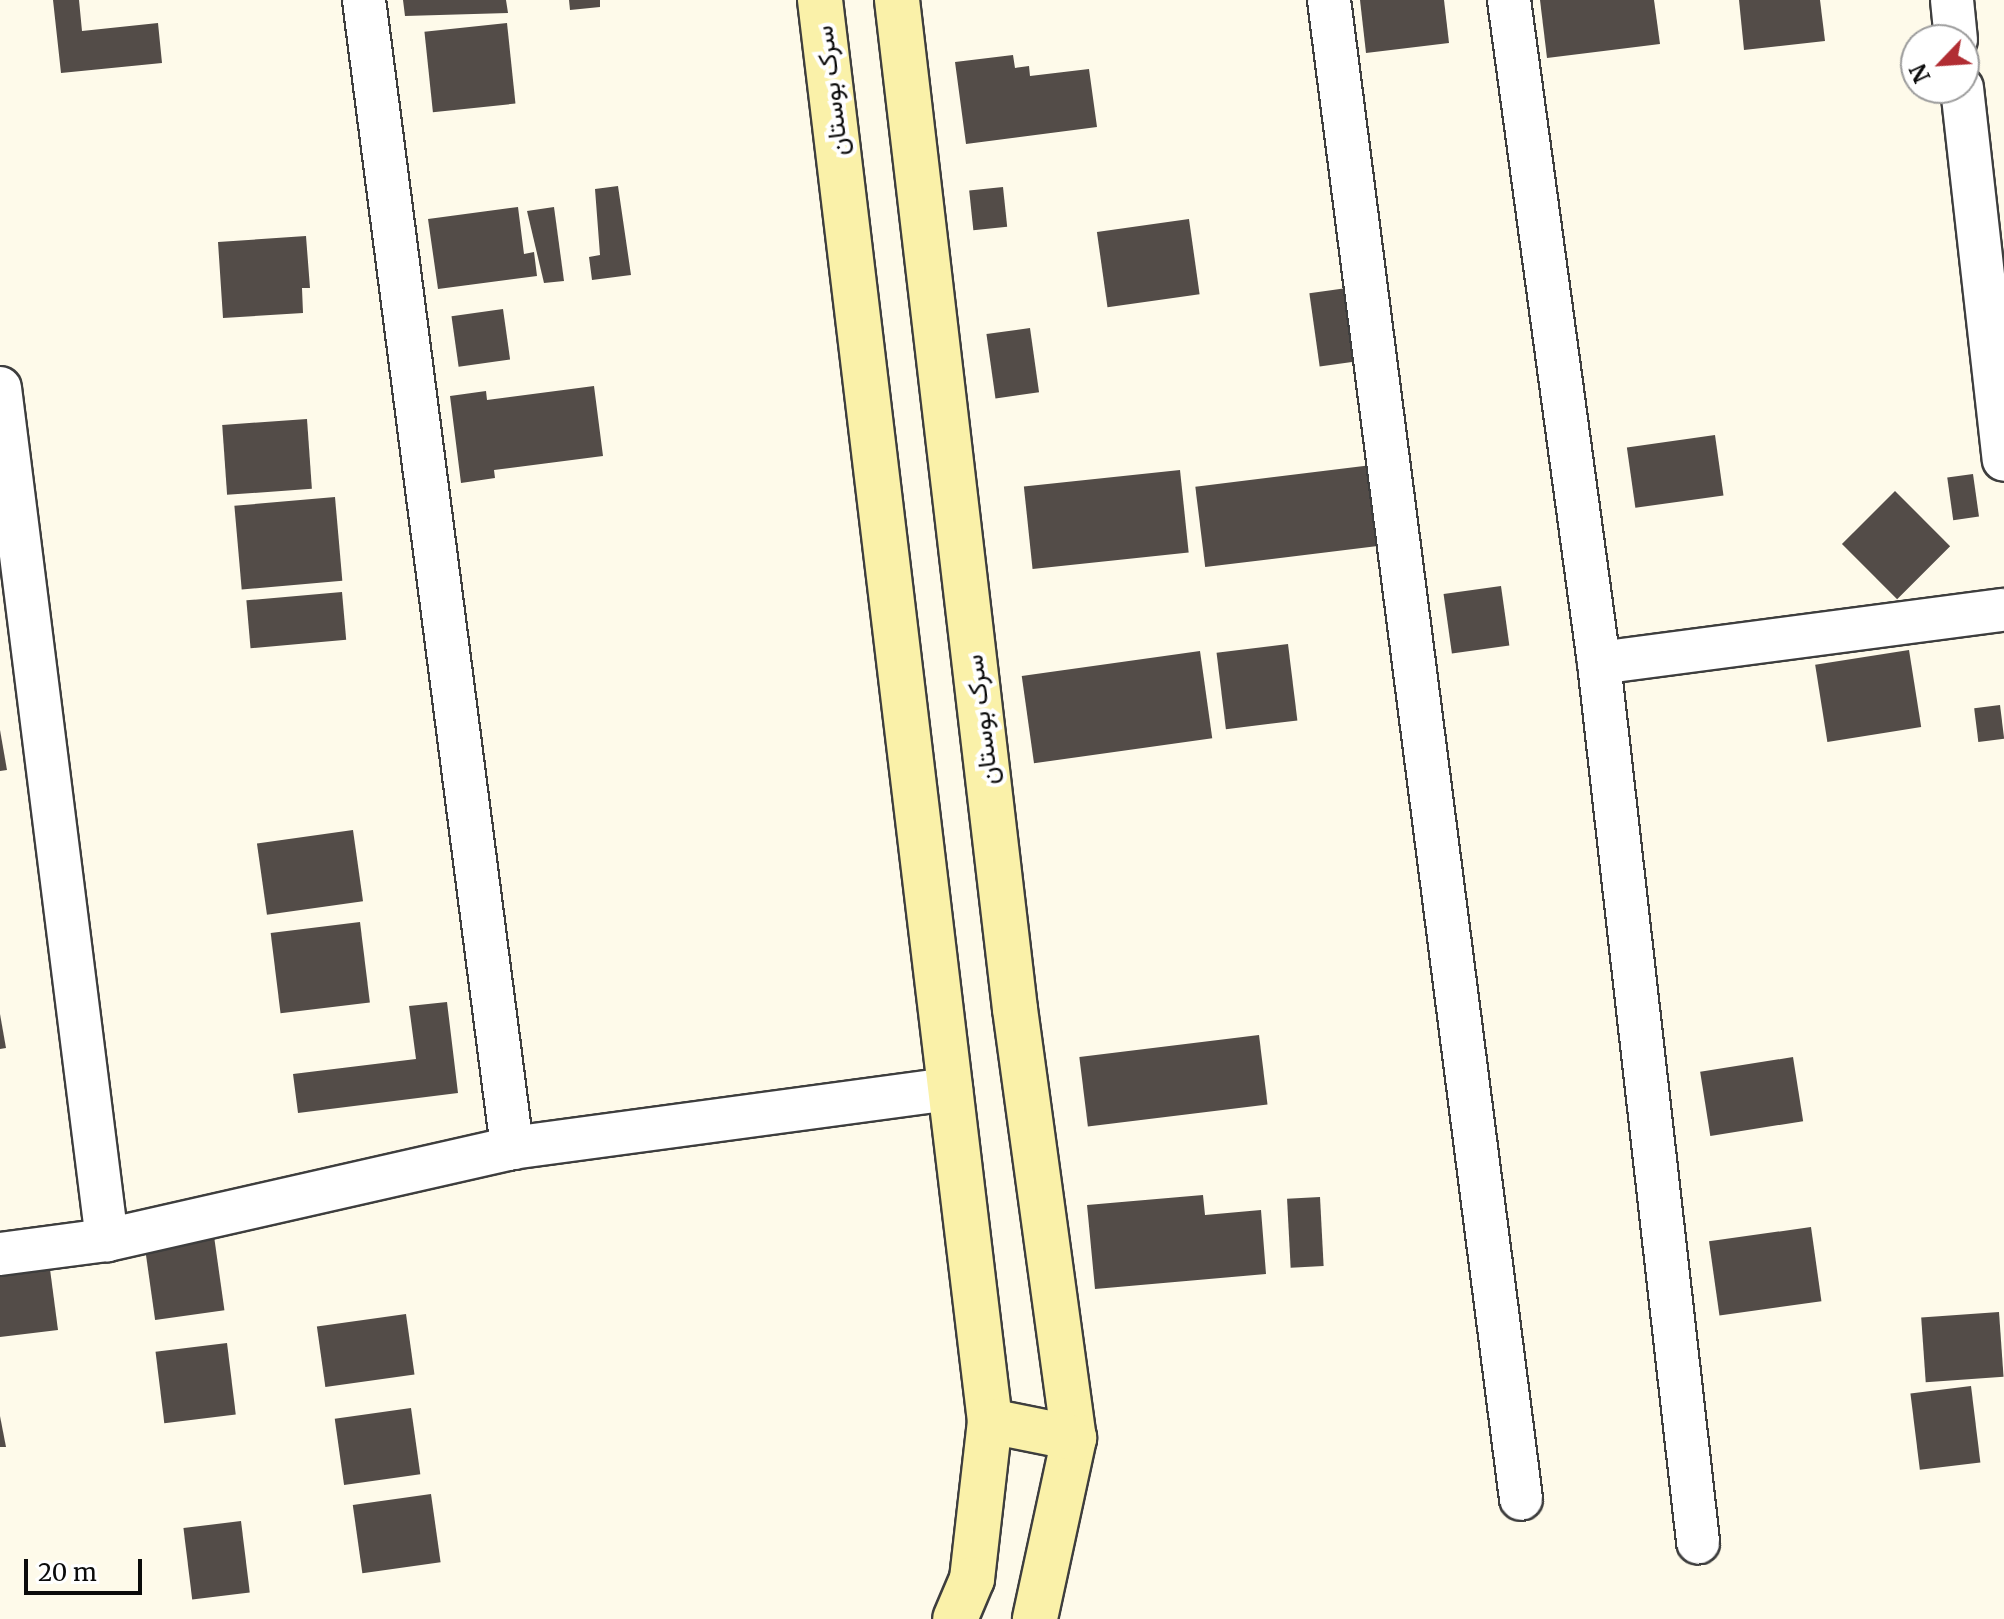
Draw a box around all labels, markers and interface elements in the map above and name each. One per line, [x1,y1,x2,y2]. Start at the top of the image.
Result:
street label: سرک بوستان [808,24,854,158]
north arrow [1900,24,1980,104]
text: N [1904,60,1936,87]
street label: سرک بوستان [958,653,1004,787]
scale bar [28,1543,146,1593]
text: 20 m [38,1557,97,1588]

